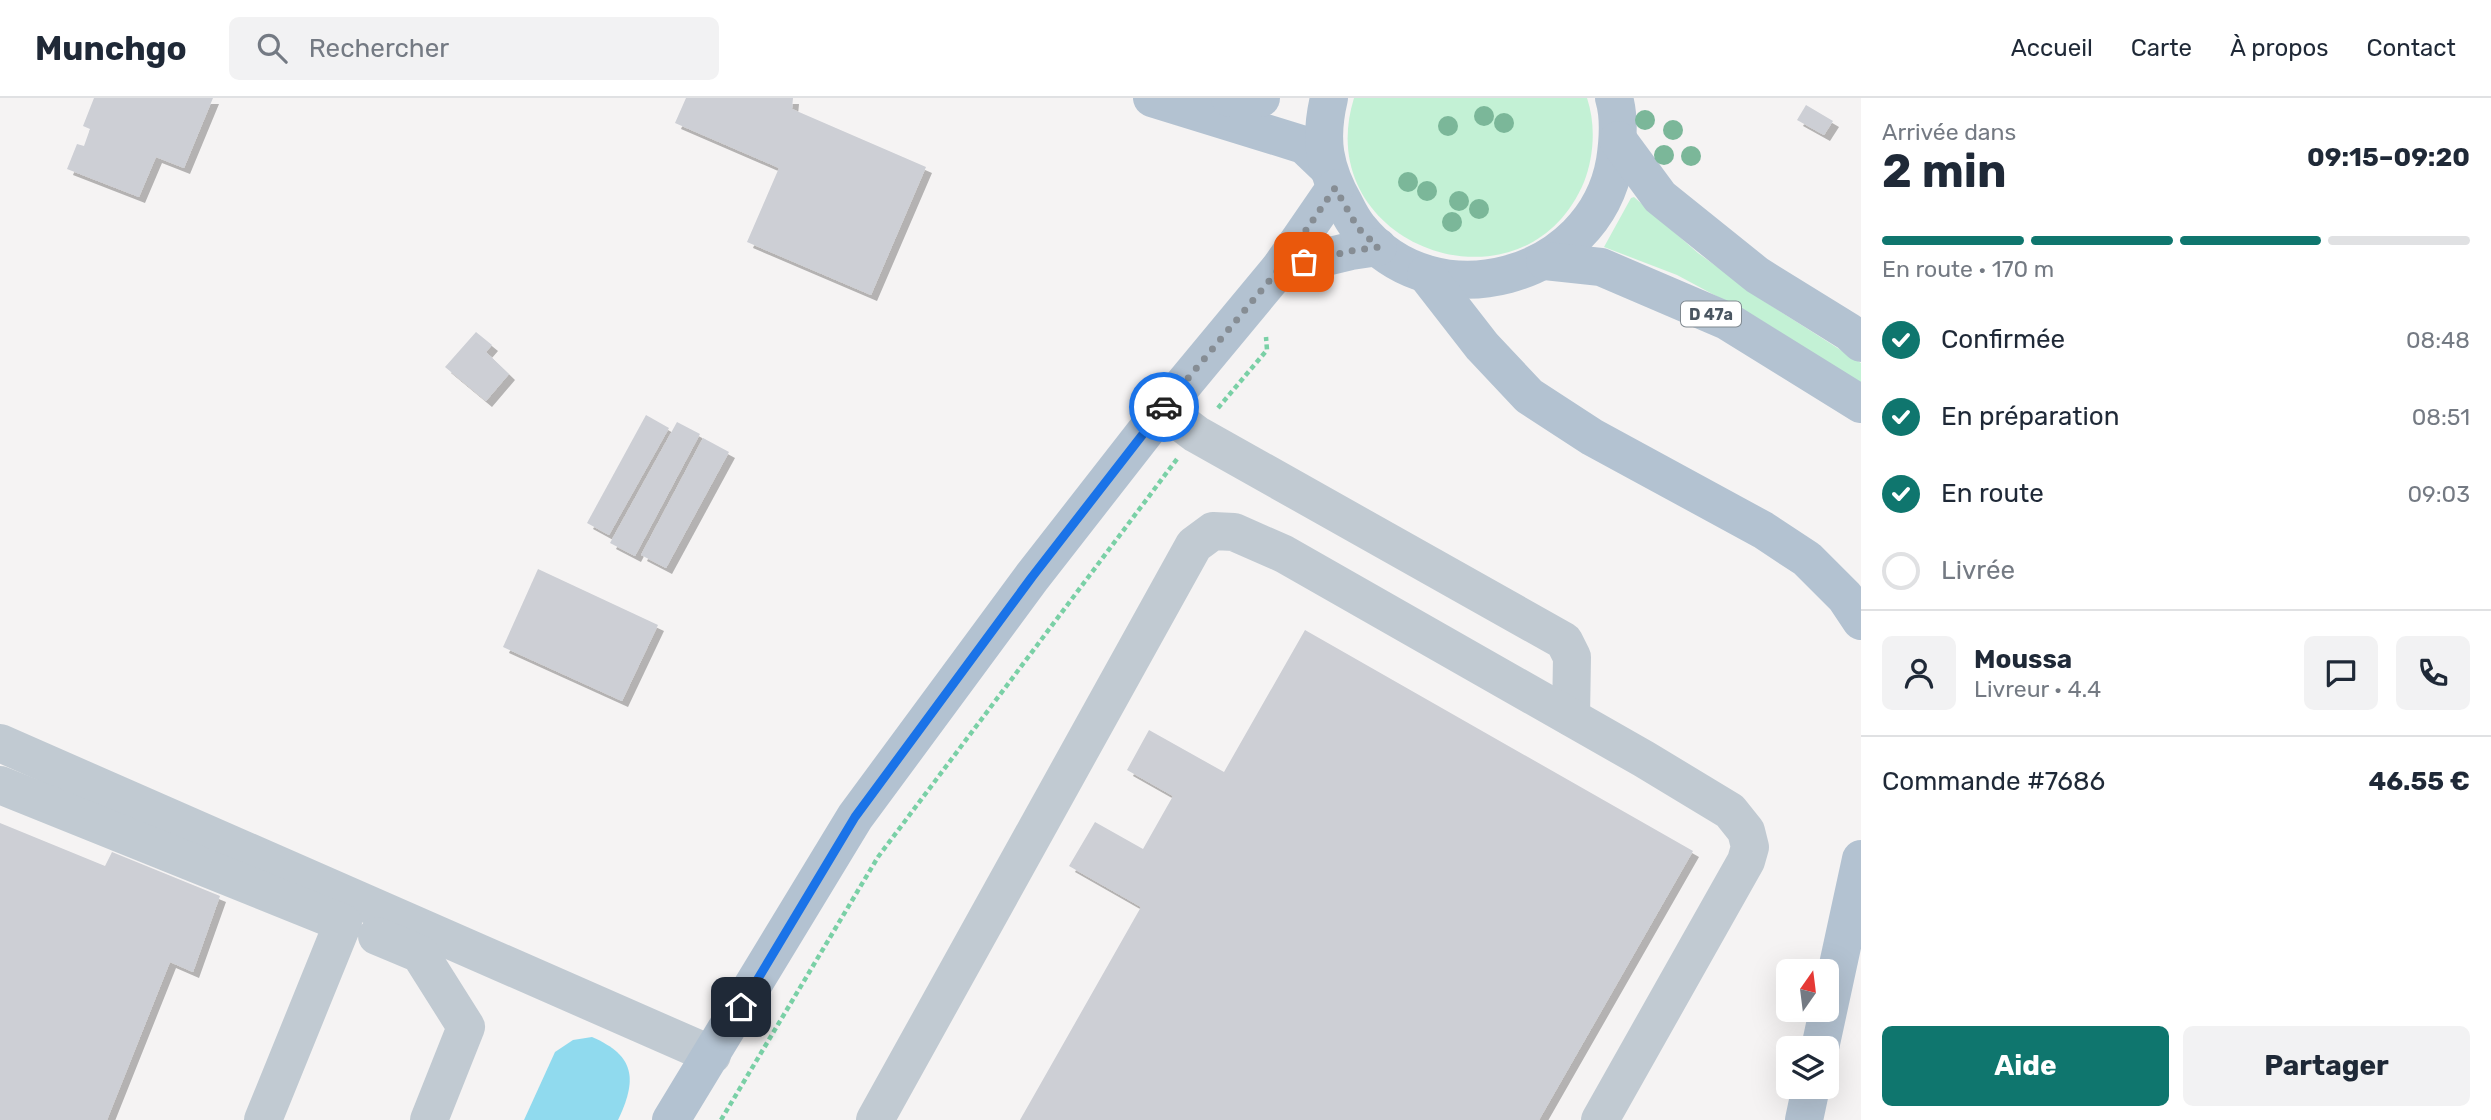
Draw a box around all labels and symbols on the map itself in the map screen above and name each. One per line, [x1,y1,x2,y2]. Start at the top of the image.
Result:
pin [1274,232,1334,292]
road number: D 47a [1681,302,1741,327]
courier [1129,372,1199,442]
north arrow [1776,959,1839,1022]
pin [711,977,771,1037]

